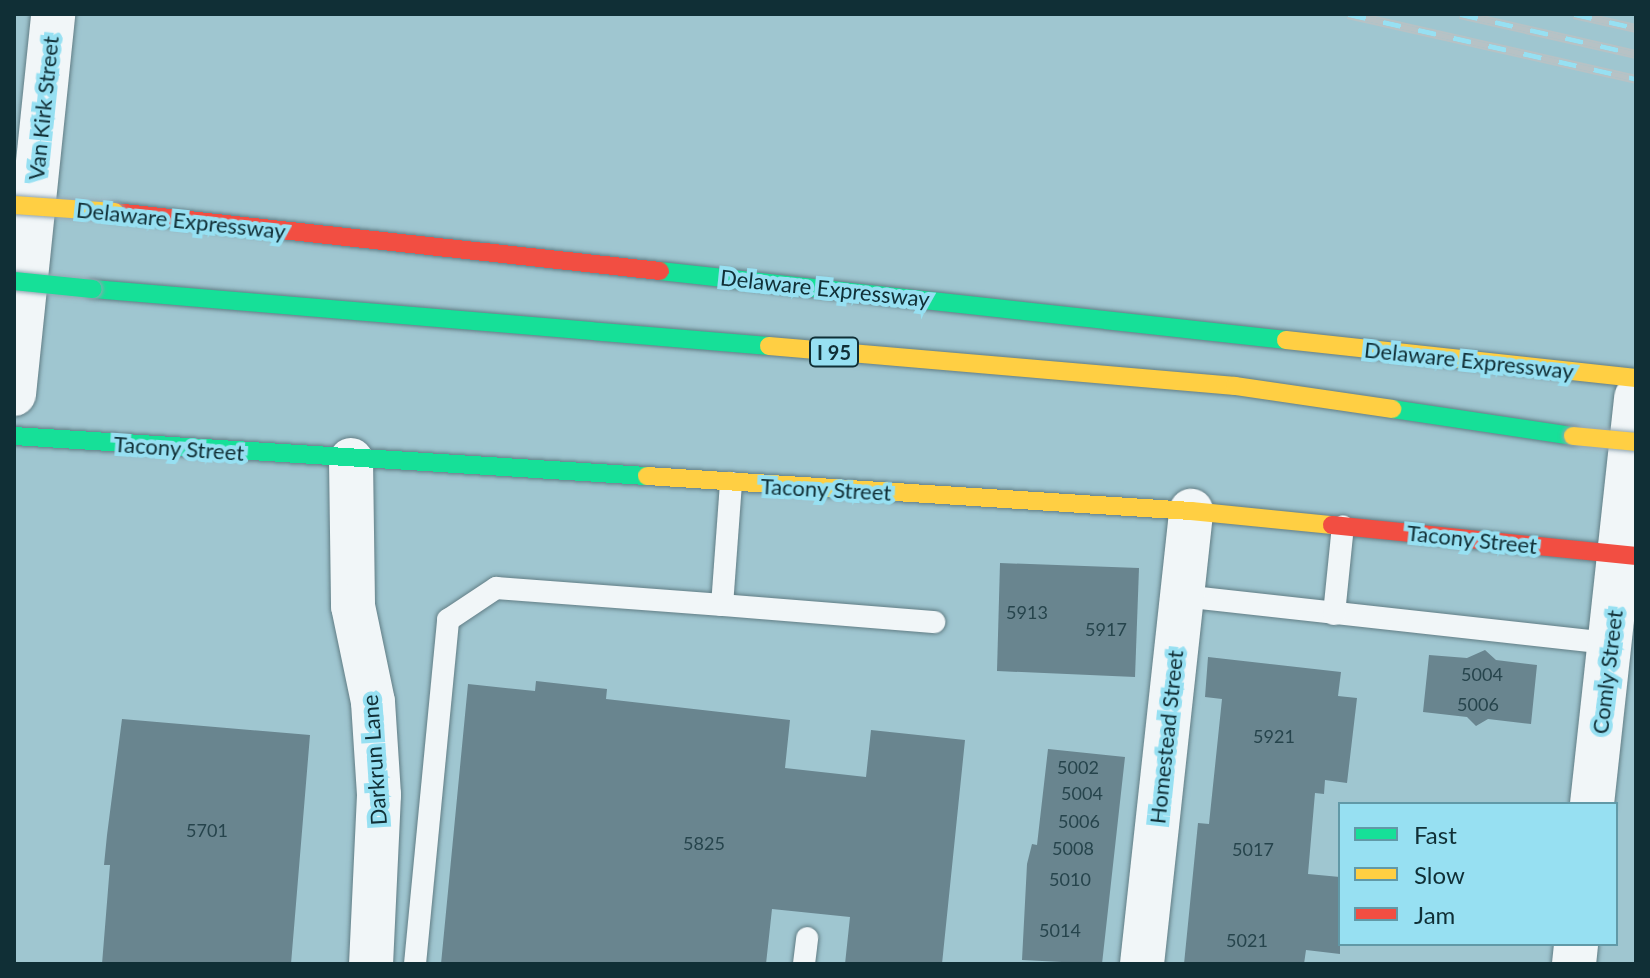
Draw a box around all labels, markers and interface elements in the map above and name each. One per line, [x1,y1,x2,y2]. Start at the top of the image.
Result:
street label: Van Kirk Street [22,35,64,181]
street label: Delaware Expressway [75,196,287,244]
street label: Delaware Expressway [719,264,931,312]
road number: I 95 [808,336,860,368]
street label: Delaware Expressway [1363,336,1575,384]
street label: Tacony Street [113,430,245,466]
street label: Tacony Street [760,472,892,506]
street label: Tacony Street [1405,519,1539,559]
house number: 5913 [1006,601,1048,623]
street label: Comly Street [1586,608,1628,736]
house number: 5917 [1085,618,1127,640]
street label: Homestead Street [1144,649,1188,825]
house number: 5004 [1461,663,1503,685]
house number: 5006 [1457,693,1499,715]
street label: Darkrun Lane [356,694,392,826]
house number: 5921 [1253,725,1295,747]
house number: 5002 [1057,756,1099,778]
house number: 5004 [1061,782,1103,804]
legend [1338,802,1618,946]
house number: 5006 [1058,810,1100,832]
house number: 5701 [186,819,228,841]
text: Fast [1414,820,1457,849]
house number: 5825 [683,832,725,854]
house number: 5008 [1052,837,1094,859]
house number: 5017 [1232,838,1274,860]
text: Slow [1414,860,1465,889]
house number: 5010 [1049,868,1091,890]
text: Jam [1414,900,1455,929]
house number: 5014 [1039,919,1081,941]
house number: 5021 [1226,929,1268,951]

